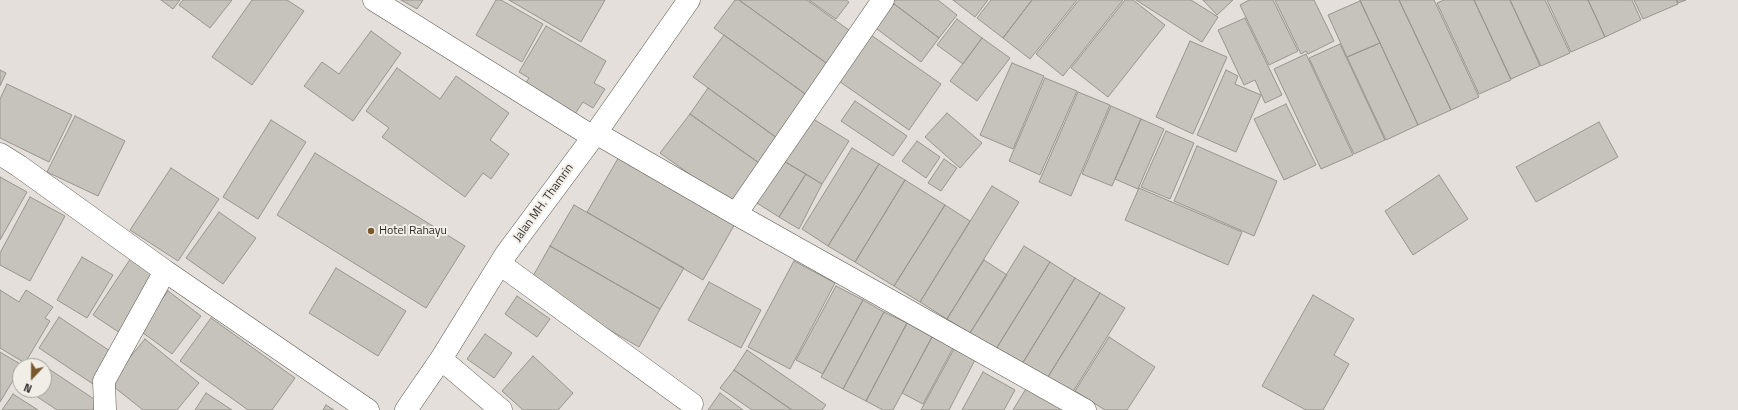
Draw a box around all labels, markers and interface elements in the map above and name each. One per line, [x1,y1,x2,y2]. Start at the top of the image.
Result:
street label: Jalan MH. Thamrin [511,161,577,245]
place label: Hotel Rahayu [379,224,447,238]
marker: Hotel Rahayu [366,226,376,236]
north arrow [12,358,52,398]
text: N [21,379,34,397]

